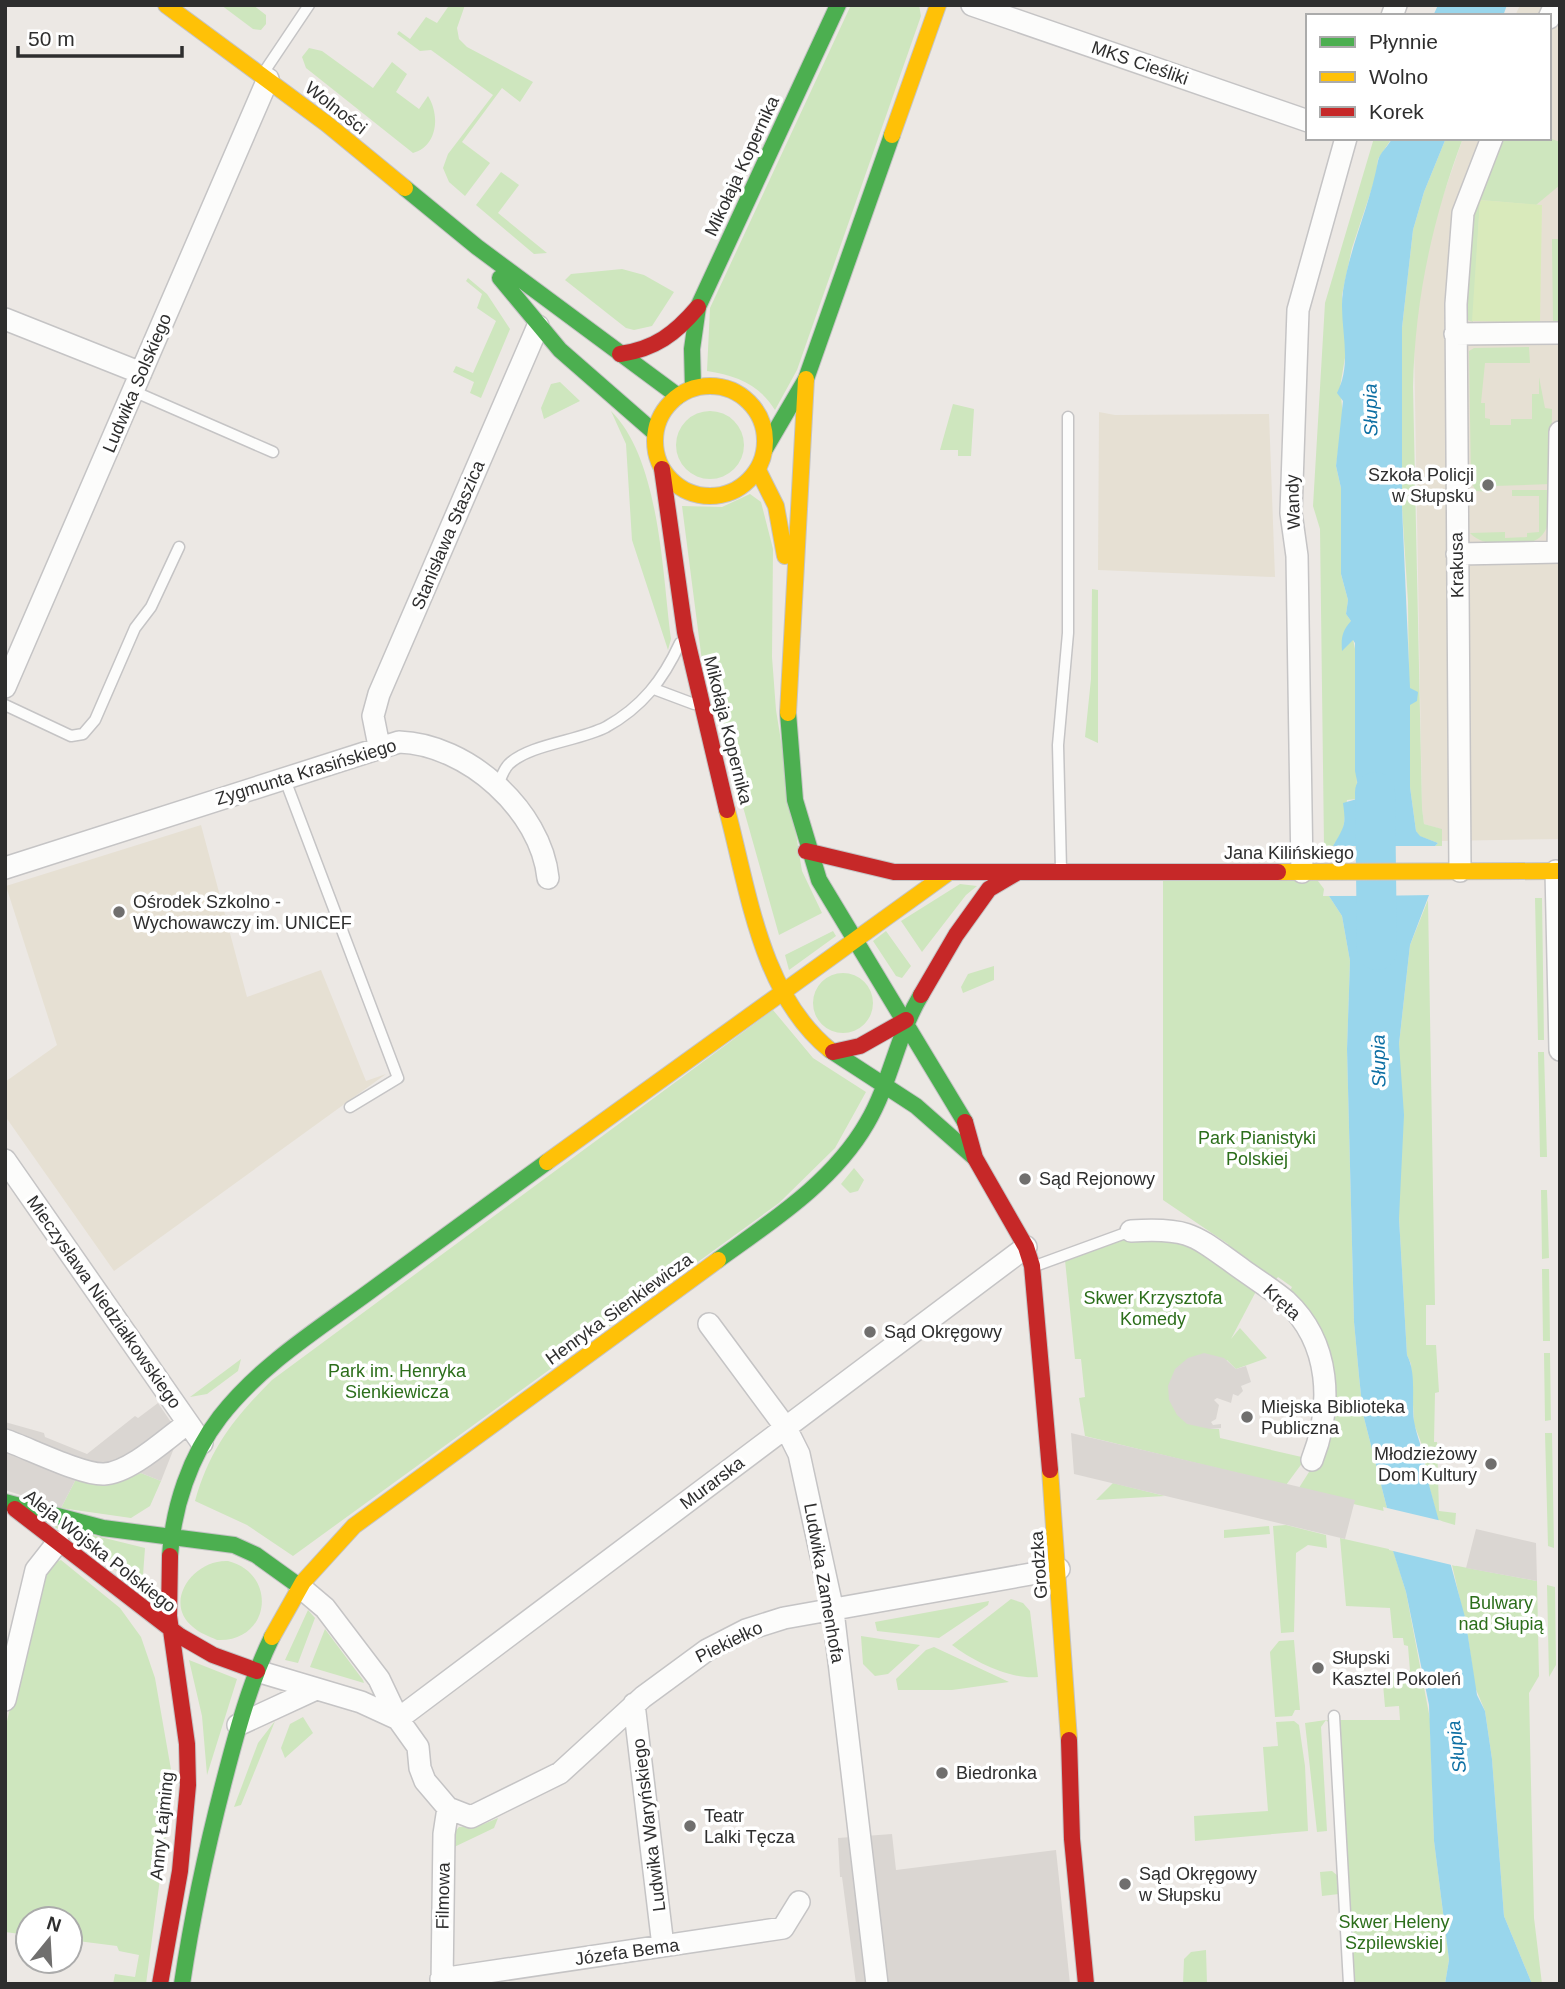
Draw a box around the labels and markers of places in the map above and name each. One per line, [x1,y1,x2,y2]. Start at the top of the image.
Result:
place label: Szkoła Policji w Słupsku [1368,465,1474,506]
marker: Szkoła Policji w Słupsku [1480,477,1496,493]
place label: Ośrodek Szkolno - Wychowawczy im. UNICEF [133,892,352,933]
marker: Ośrodek Szkolno - Wychowawczy im. UNICEF [111,904,127,920]
place label: Sąd Rejonowy [1039,1169,1155,1189]
marker: Sąd Rejonowy [1017,1171,1033,1187]
place label: Sąd Okręgowy [884,1322,1002,1342]
marker: Sąd Okręgowy [862,1324,878,1340]
place label: Miejska Biblioteka Publiczna [1261,1397,1406,1438]
marker: Miejska Biblioteka Publiczna [1239,1409,1255,1425]
place label: Młodzieżowy Dom Kultury [1374,1444,1477,1485]
marker: Młodzieżowy Dom Kultury [1483,1456,1499,1472]
place label: Słupski Kasztel Pokoleń [1332,1648,1461,1689]
marker: Słupski Kasztel Pokoleń [1310,1660,1326,1676]
place label: Biedronka [956,1763,1038,1783]
marker: Biedronka [934,1765,950,1781]
place label: Teatr Lalki Tęcza [704,1806,796,1847]
marker: Teatr Lalki Tęcza [682,1818,698,1834]
place label: Sąd Okręgowy w Słupsku [1138,1864,1257,1905]
marker: Sąd Okręgowy w Słupsku [1117,1876,1133,1892]

